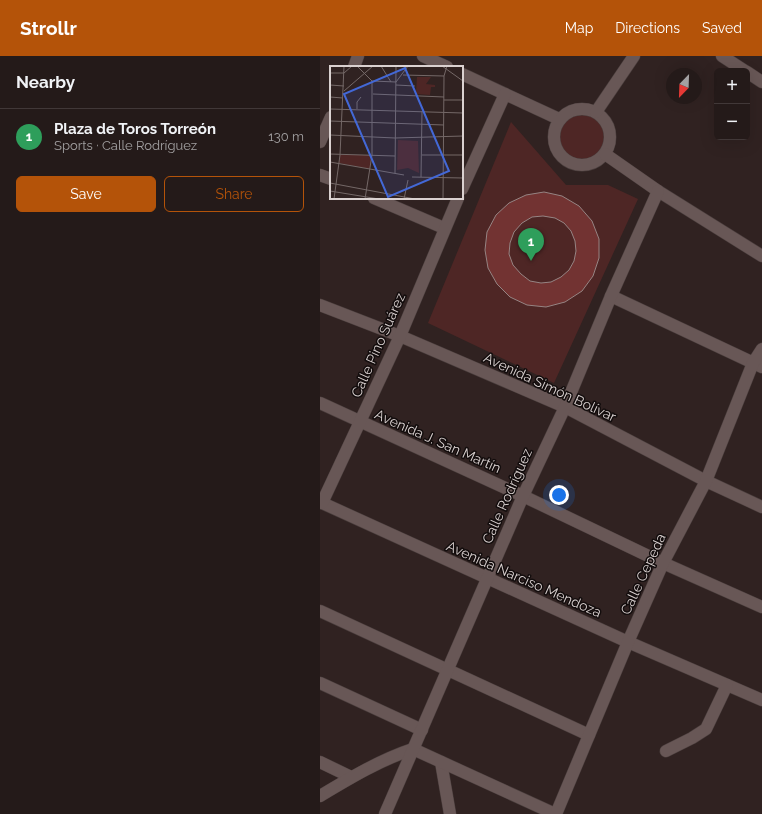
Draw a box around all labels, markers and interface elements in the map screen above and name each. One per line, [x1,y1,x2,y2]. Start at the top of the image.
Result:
text: Strollr [20,17,77,39]
text: Map [565,20,593,36]
text: Directions [615,20,680,36]
text: Saved [702,20,742,36]
inset map [330,66,463,199]
north arrow [666,68,702,104]
map controls [714,68,750,140]
button: + [714,68,750,104]
text: Nearby [16,72,75,92]
button: − [714,104,750,140]
text: Plaza de Toros Torreón [54,120,216,138]
text: 1 [26,129,32,144]
text: 130 m [268,129,304,144]
text: Sports · Calle Rodríguez [54,138,197,153]
button: Save [16,176,156,212]
button: Share [164,176,304,212]
pin: 1 [518,228,544,261]
street label: Calle Pino Suárez [348,290,408,400]
street label: Avenida Simón Bolívar [481,349,619,425]
street label: Avenida J. San Martín [372,406,504,476]
street label: Calle Rodríguez [479,446,535,546]
your location [549,485,569,505]
street label: Calle Cepeda [617,531,669,617]
street label: Avenida Narciso Mendoza [444,538,604,620]

